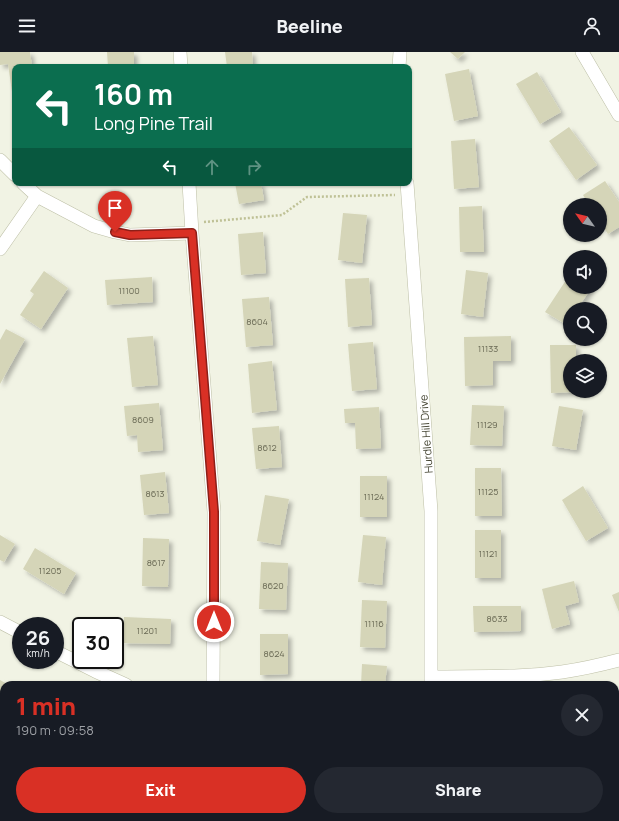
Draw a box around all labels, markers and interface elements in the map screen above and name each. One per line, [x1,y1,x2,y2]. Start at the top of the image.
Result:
text: Beeline [276,14,343,38]
icon: menu [16,15,38,37]
icon: person [581,15,603,37]
text: 160 m [94,75,173,113]
icon: left [28,80,80,132]
text: Long Pine Trail [94,111,213,135]
icon: left [159,156,181,178]
icon: ahead [201,156,223,178]
icon: right [243,156,265,178]
pin [98,191,132,232]
icon: arrive [104,197,126,219]
north arrow [563,198,607,242]
map controls [563,198,607,398]
button: sound [563,250,607,294]
house number: 11100 [118,284,140,297]
button: search [563,302,607,346]
house number: 8604 [246,315,268,328]
house number: 11133 [478,342,498,355]
button: layers [563,354,607,398]
street label: Hurdle Hill Drive [415,394,436,474]
house number: 8609 [132,413,154,426]
house number: 11129 [476,418,498,431]
house number: 8612 [257,441,277,454]
house number: 11125 [478,485,498,498]
house number: 8613 [145,487,165,500]
house number: 11124 [364,490,384,503]
house number: 11121 [478,547,498,560]
house number: 8617 [147,556,166,569]
house number: 11205 [39,564,61,577]
house number: 8620 [262,579,284,592]
position arrow [193,601,235,643]
house number: 8633 [487,612,507,625]
speed limit sign: 30 [72,617,124,669]
house number: 11116 [364,617,384,630]
text: 26 [26,624,50,651]
house number: 11201 [136,624,158,637]
text: km/h [26,646,50,660]
house number: 8624 [263,647,285,660]
text: 1 min [16,689,76,722]
button: close [561,694,603,736]
text: 190 m · 09:58 [16,721,94,739]
button: Exit [16,767,306,813]
button: Share [314,767,603,813]

